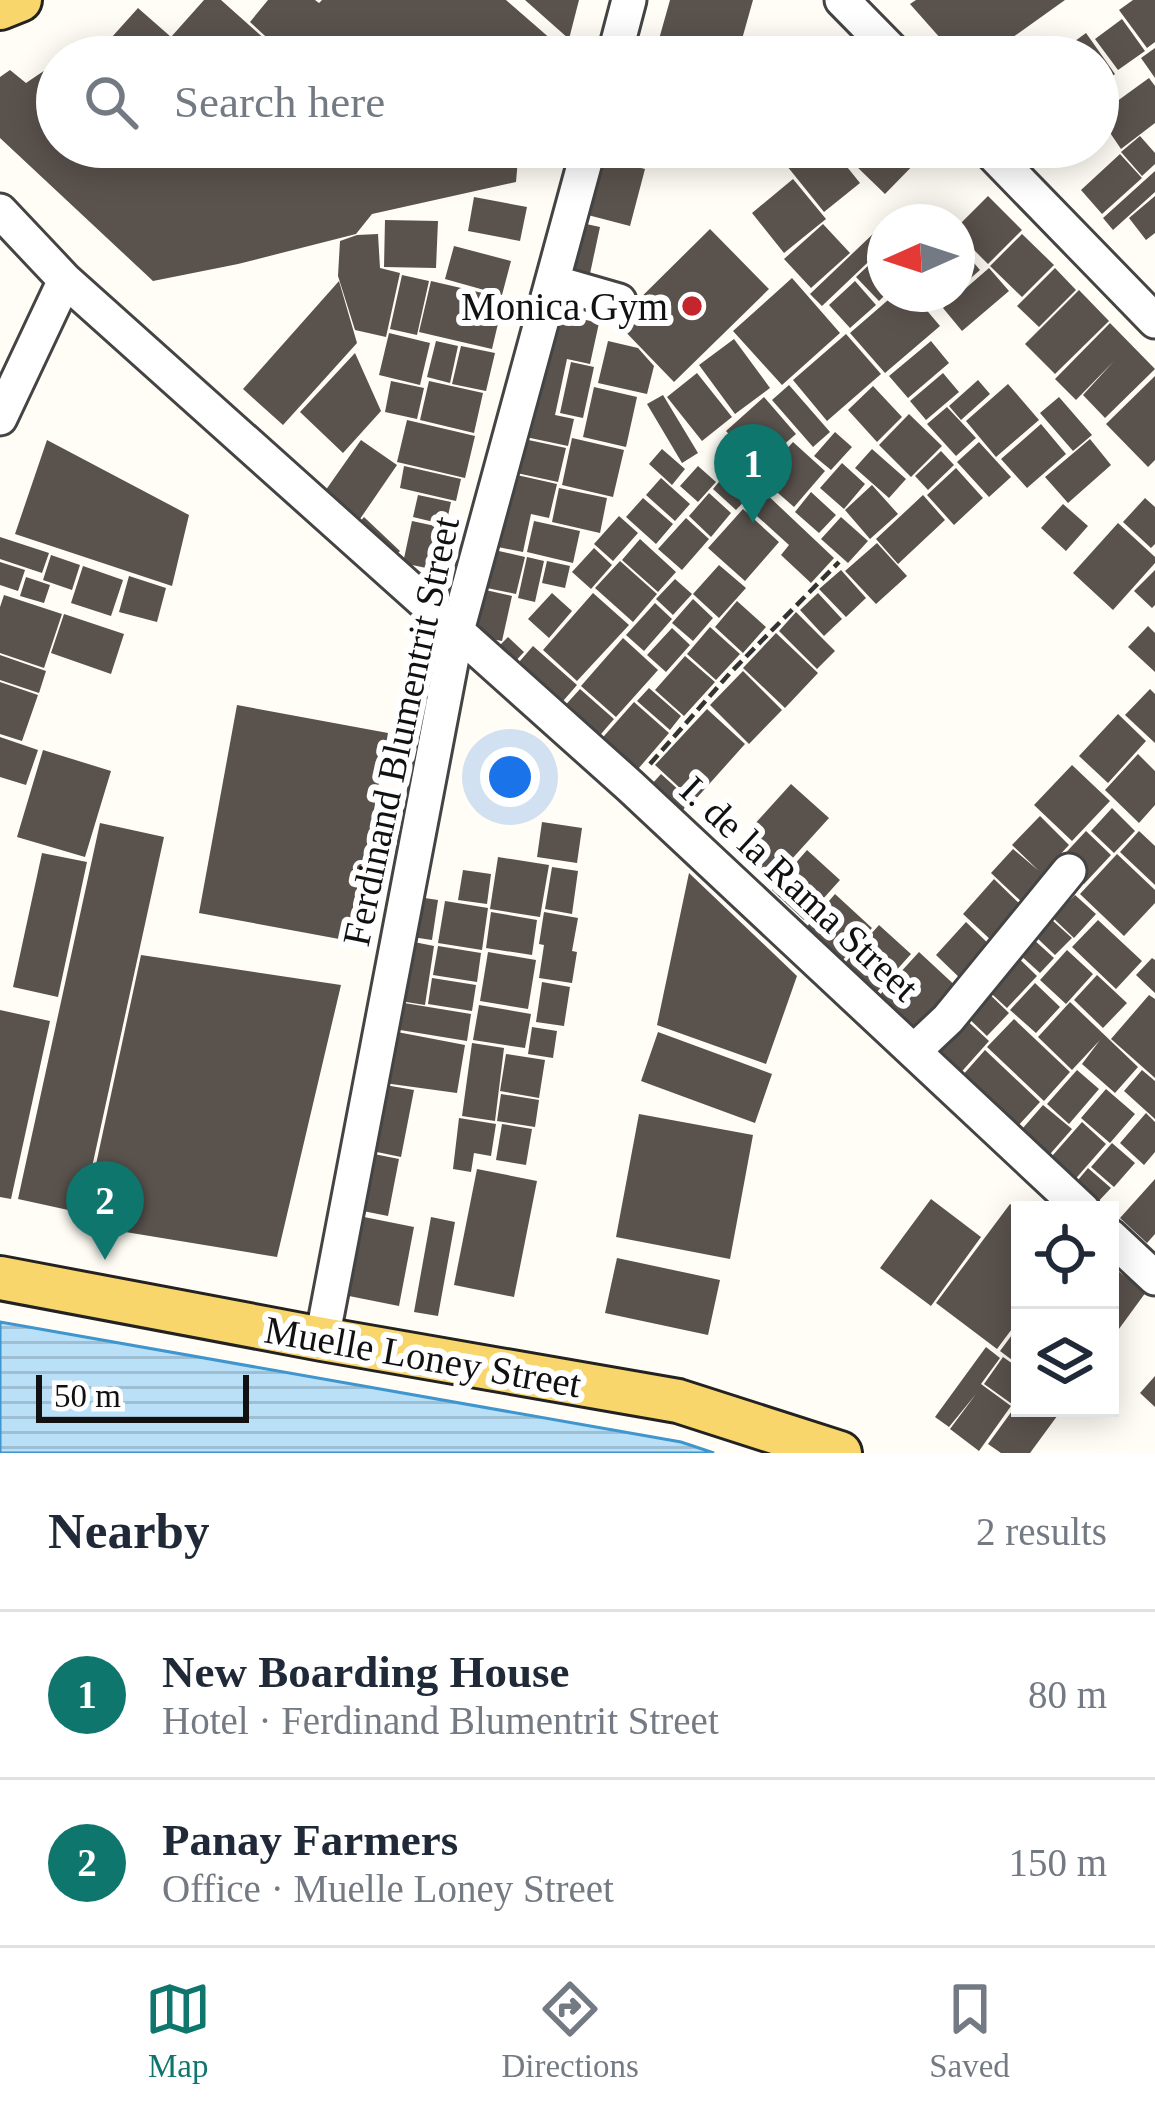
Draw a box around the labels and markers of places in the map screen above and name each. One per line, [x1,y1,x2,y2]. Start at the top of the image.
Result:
place label: Monica Gym [461,285,668,329]
marker: Monica Gym [679,293,705,319]
pin: 1 [714,424,792,523]
pin: 2 [66,1161,144,1260]

